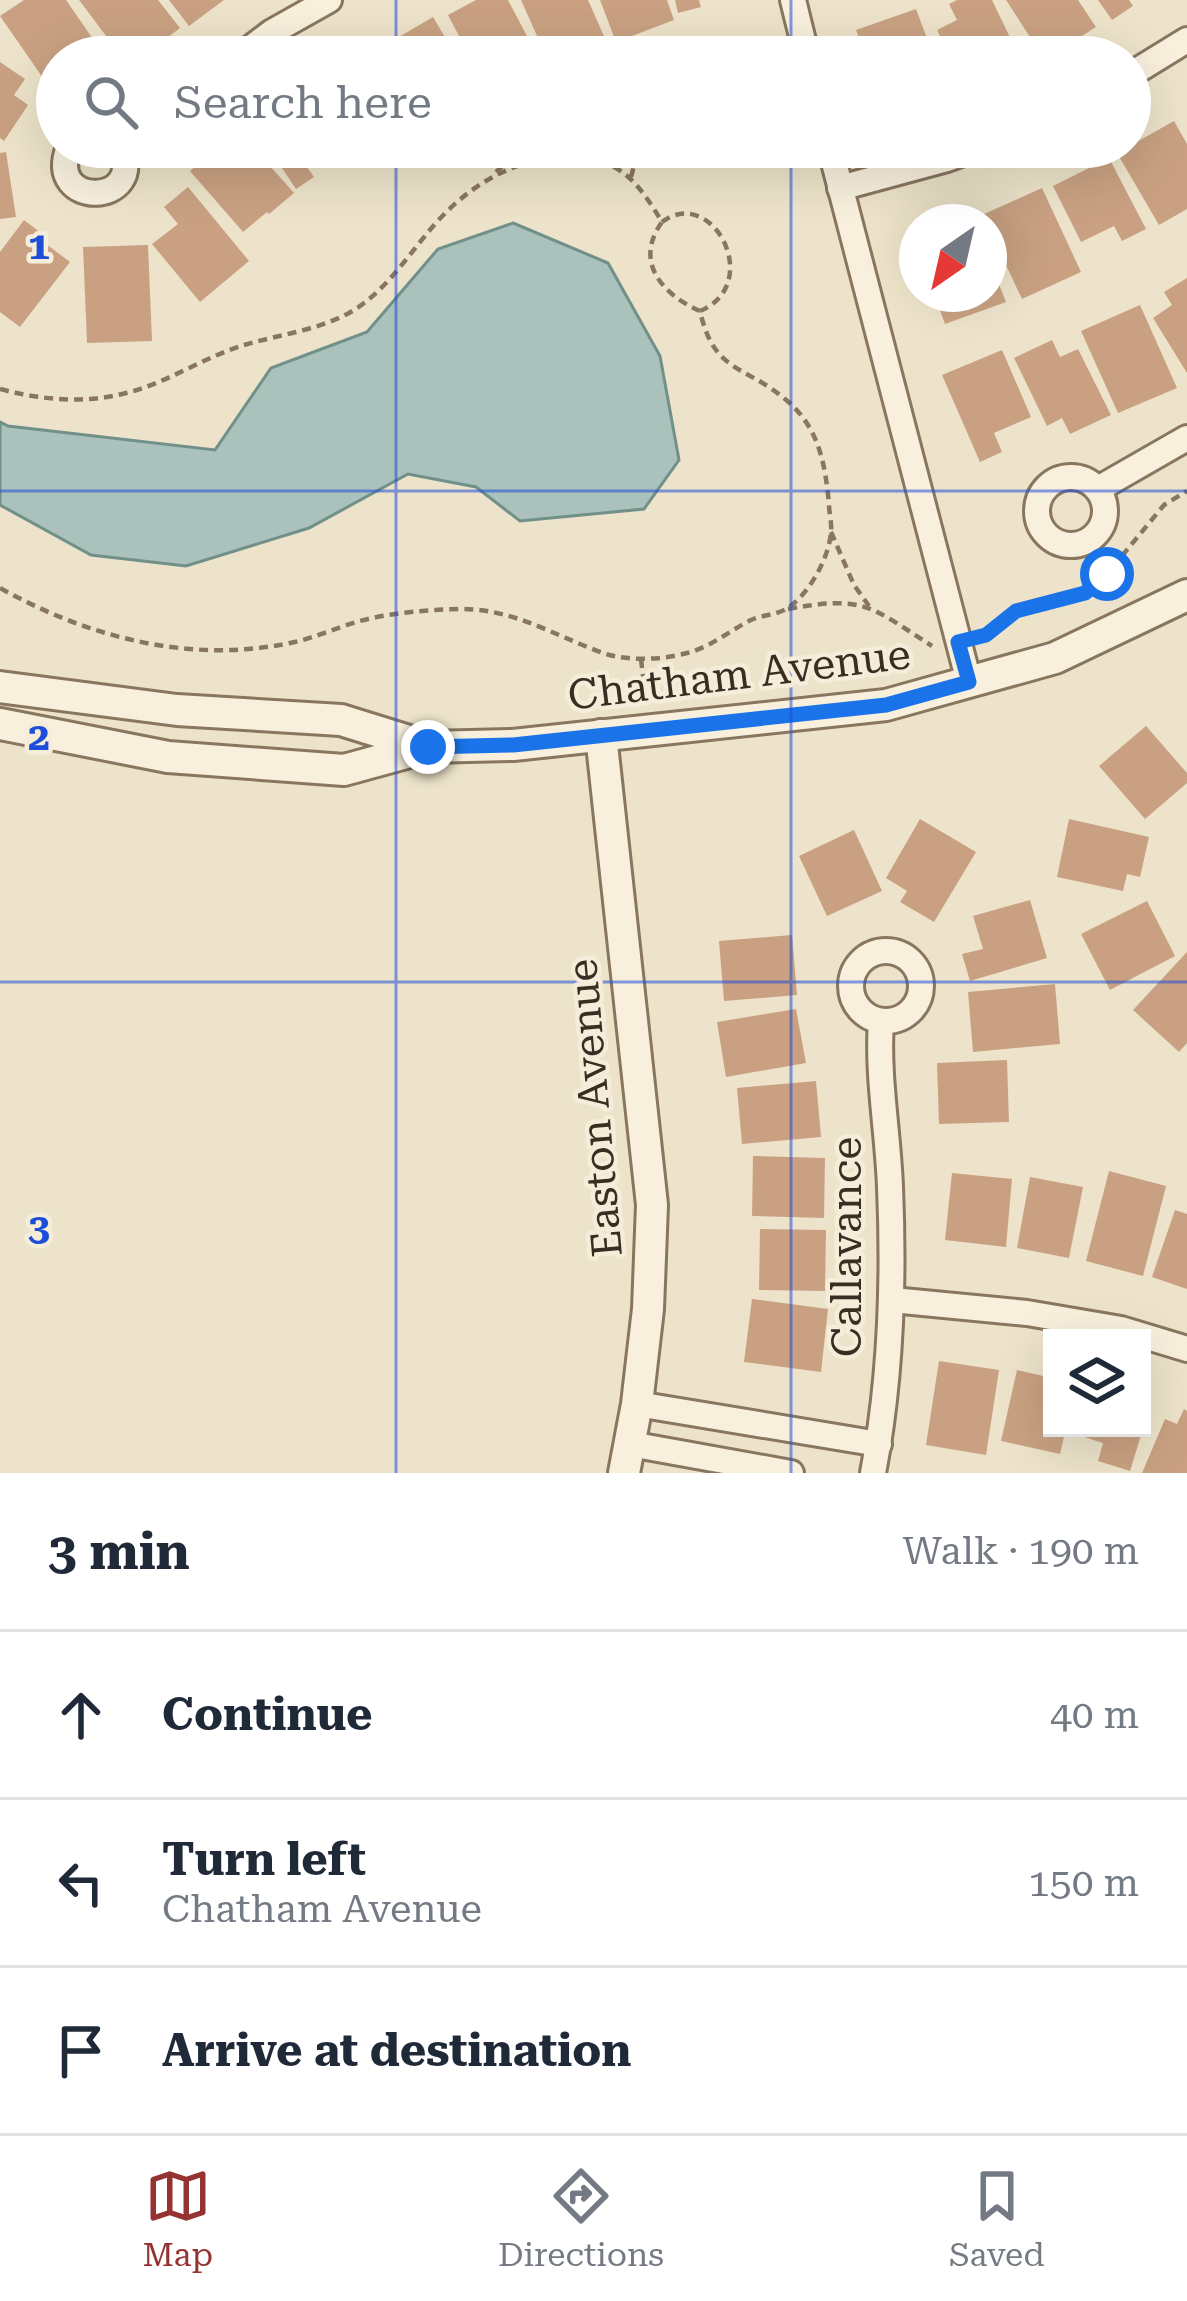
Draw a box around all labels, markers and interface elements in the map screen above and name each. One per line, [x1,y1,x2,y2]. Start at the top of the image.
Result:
search box [36,36,1151,168]
icon: search [78,69,144,135]
text: Search here [174,76,432,129]
north arrow [899,204,1007,312]
text: 1 [28,223,50,269]
route start [1080,547,1134,601]
street label: Chatham Avenue [565,629,913,720]
text: 2 [28,714,50,760]
route end [401,720,455,774]
street label: Easton Avenue [557,957,632,1259]
street label: Callavance [822,1137,871,1357]
text: 3 [28,1205,50,1251]
map controls [1043,1329,1151,1437]
button: layers [1043,1329,1151,1437]
text: 3 min [48,1522,190,1581]
text: Walk · 190 m [903,1528,1139,1574]
icon: ahead [48,1682,114,1748]
text: Continue [162,1688,373,1741]
text: 40 m [1050,1692,1139,1738]
text: Turn left [162,1833,366,1886]
icon: left [48,1850,114,1916]
text: 150 m [1028,1860,1139,1906]
text: Chatham Avenue [162,1886,482,1932]
icon: arrive [48,2018,114,2084]
text: Arrive at destination [162,2024,631,2077]
tab: Map [142,2163,213,2274]
tab: Directions [498,2163,664,2274]
tab: Saved [949,2163,1045,2274]

